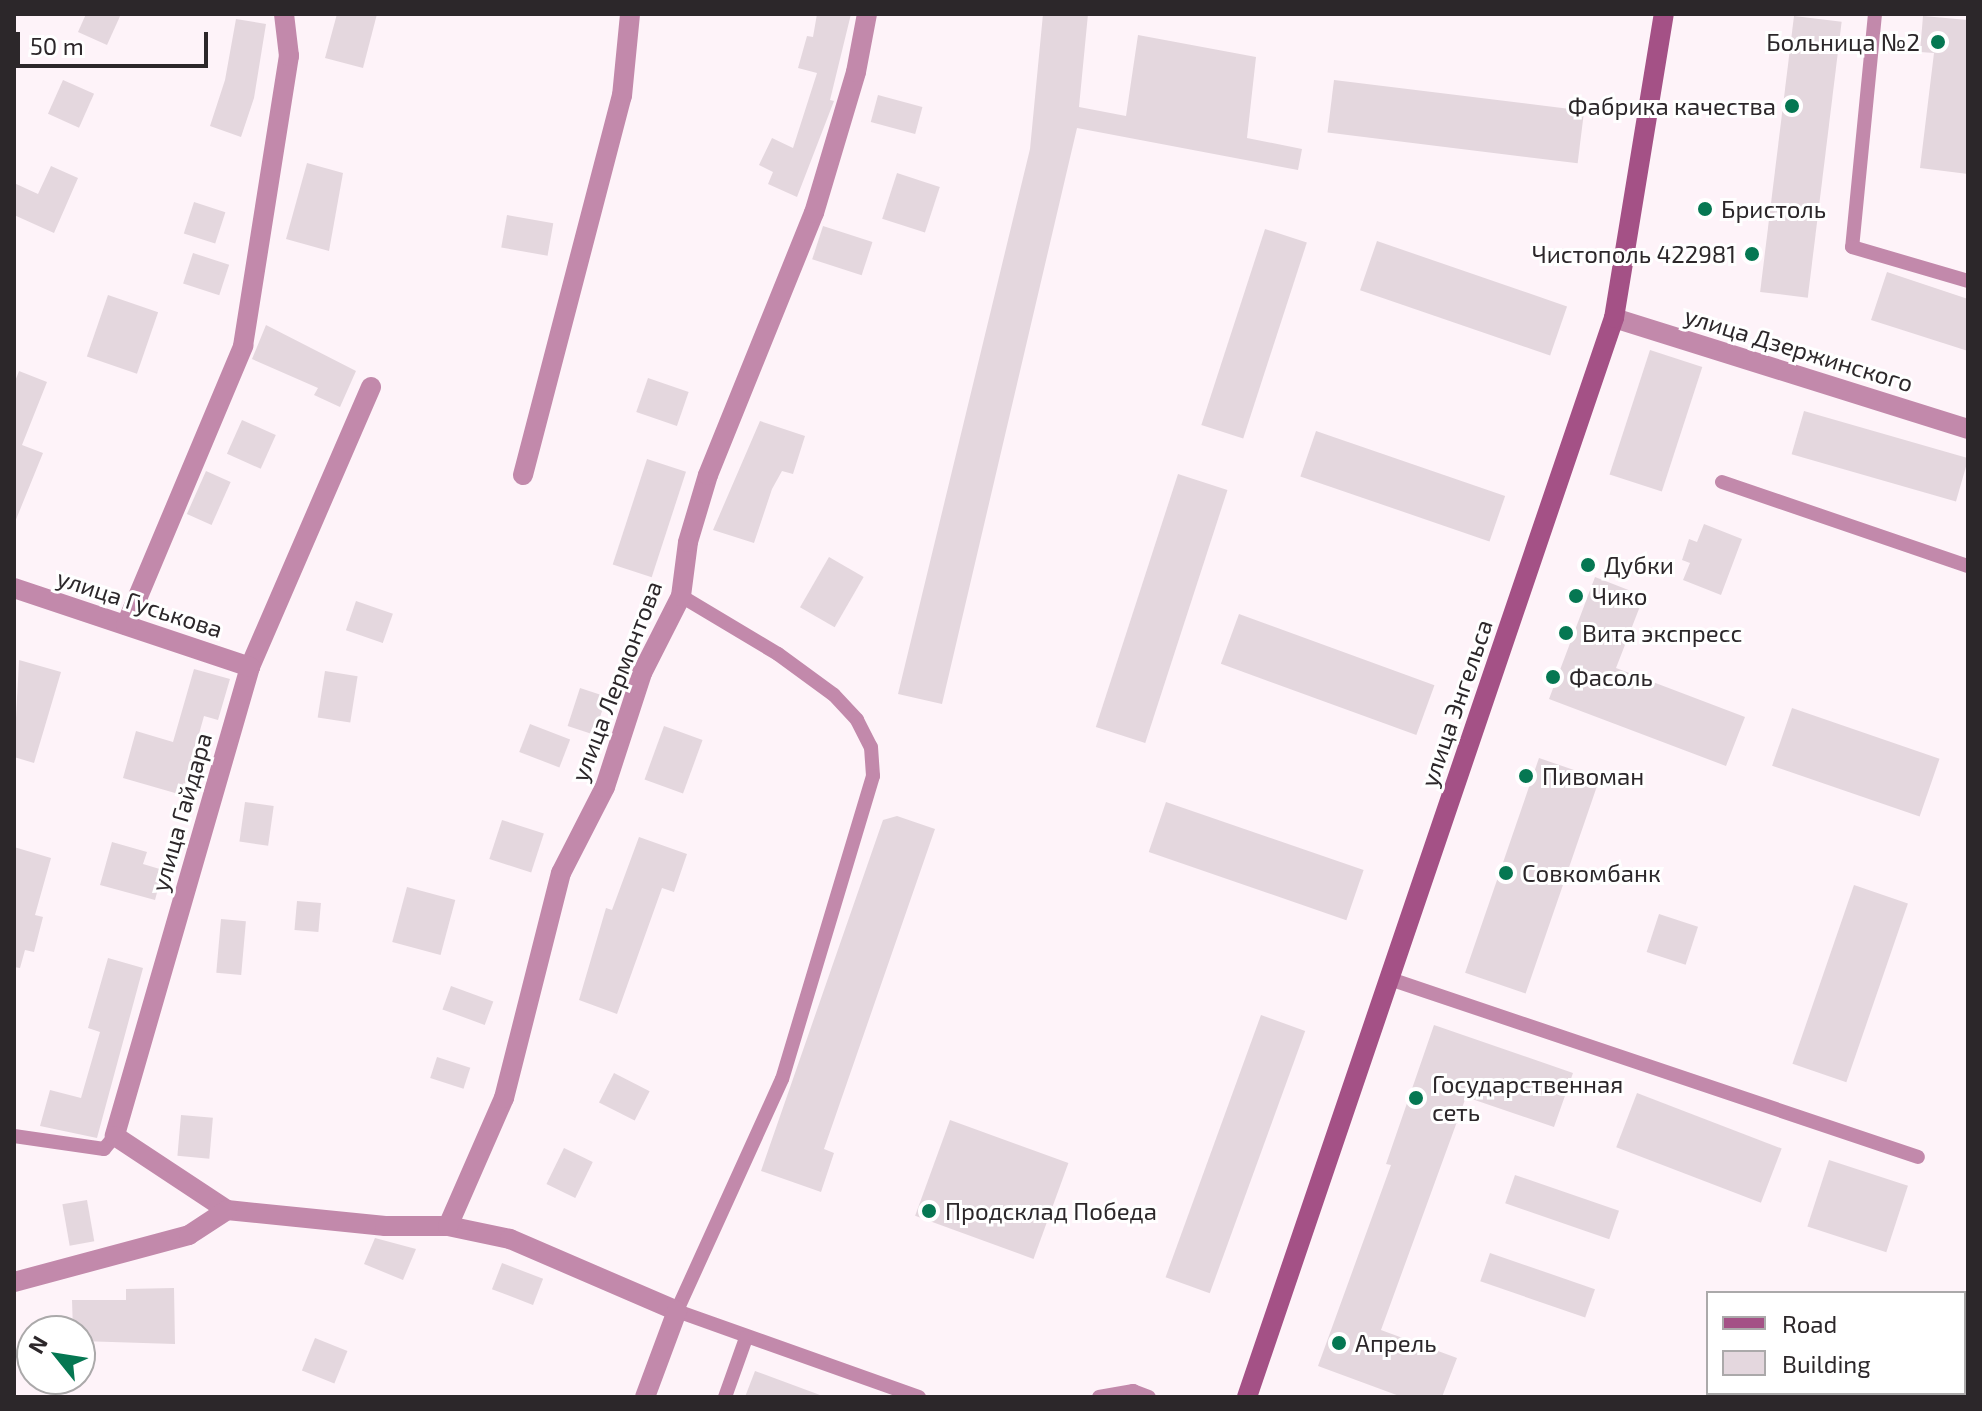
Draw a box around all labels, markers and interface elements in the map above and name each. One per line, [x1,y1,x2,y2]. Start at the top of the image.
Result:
scale bar [20,16,212,66]
place label: Больница №2 [1766,28,1920,56]
text: 50 m [30,31,84,60]
marker: Больница №2 [1927,31,1949,53]
place label: Фабрика качества [1568,92,1776,120]
marker: Фабрика качества [1783,97,1801,115]
place label: Бристоль [1721,195,1826,223]
marker: Бристоль [1696,200,1714,218]
place label: Чистополь 422981 [1532,240,1736,268]
marker: Чистополь 422981 [1743,245,1761,263]
street label: улица Дзержинского [1681,300,1917,398]
place label: Дубки [1604,551,1674,579]
marker: Дубки [1579,556,1597,574]
street label: улица Гуськова [54,563,226,643]
street label: улица Лермонтова [565,577,667,785]
place label: Чико [1592,582,1648,610]
marker: Чико [1567,587,1585,605]
street label: улица Энгельса [1414,616,1498,790]
place label: Вита экспресс [1582,619,1742,647]
marker: Вита экспресс [1557,624,1575,642]
place label: Фасоль [1569,663,1653,691]
marker: Фасоль [1544,668,1562,686]
street label: улица Гайдара [145,729,217,895]
place label: Пивоман [1542,762,1644,790]
marker: Пивоман [1517,767,1535,785]
place label: Совкомбанк [1522,859,1661,887]
marker: Совкомбанк [1497,864,1515,882]
place label: Государственная сеть [1432,1070,1623,1126]
marker: Государственная сеть [1407,1089,1425,1107]
place label: Продсклад Победа [945,1197,1157,1225]
marker: Продсклад Победа [920,1202,938,1220]
legend [1706,1291,1966,1395]
text: Road [1782,1309,1837,1338]
north arrow [16,1315,96,1395]
place label: Апрель [1355,1329,1437,1357]
text: N [22,1331,52,1357]
marker: Апрель [1330,1334,1348,1352]
text: Building [1782,1349,1871,1378]

